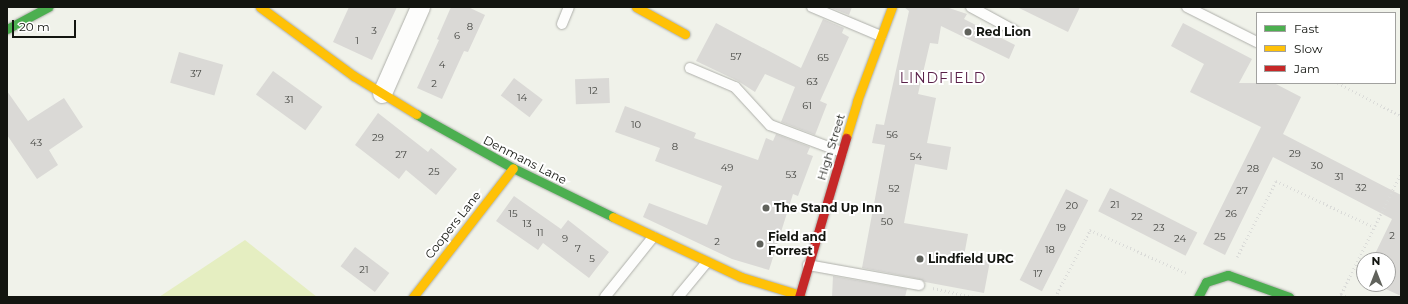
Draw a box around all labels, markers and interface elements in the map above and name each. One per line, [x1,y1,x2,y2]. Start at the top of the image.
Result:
scale bar [14,12,78,38]
legend [1256,12,1396,84]
text: 20 m [19,19,50,34]
house number: 8 [467,21,473,33]
text: Fast [1294,21,1319,36]
house number: 3 [371,25,377,37]
place label: Red Lion [976,25,1031,39]
marker: Red Lion [963,27,973,37]
house number: 6 [454,30,460,42]
house number: 1 [355,35,359,47]
text: Slow [1294,41,1323,56]
house number: 57 [730,51,742,63]
house number: 65 [817,52,829,64]
house number: 4 [439,59,445,71]
text: Jam [1294,61,1320,76]
house number: 37 [190,68,202,80]
district label: LINDFIELD [900,70,986,86]
house number: 63 [806,76,818,88]
house number: 2 [431,78,437,90]
house number: 12 [588,85,598,97]
house number: 14 [517,92,527,104]
house number: 31 [284,94,294,106]
house number: 61 [802,100,812,112]
street label: High Street [814,112,848,182]
house number: 10 [631,119,641,131]
house number: 56 [886,129,898,141]
house number: 29 [372,132,384,144]
street label: Denmans Lane [481,133,569,187]
house number: 43 [30,137,42,149]
house number: 8 [672,141,678,153]
house number: 29 [1289,148,1301,160]
house number: 27 [395,149,407,161]
house number: 54 [910,151,922,163]
house number: 30 [1311,160,1323,172]
house number: 49 [721,162,733,174]
house number: 28 [1247,163,1259,175]
house number: 25 [428,166,440,178]
house number: 53 [785,169,797,181]
house number: 31 [1334,171,1344,183]
house number: 32 [1355,182,1367,194]
house number: 52 [888,183,900,195]
house number: 27 [1236,185,1248,197]
street label: Coopers Lane [422,188,484,262]
house number: 21 [1110,199,1120,211]
house number: 20 [1066,200,1078,212]
place label: The Stand Up Inn [774,201,882,215]
marker: The Stand Up Inn [761,203,771,213]
house number: 15 [508,208,518,220]
house number: 26 [1225,208,1237,220]
house number: 22 [1131,211,1143,223]
house number: 50 [881,216,893,228]
house number: 13 [522,218,532,230]
house number: 19 [1056,222,1066,234]
house number: 23 [1153,222,1165,234]
house number: 11 [536,227,544,239]
place label: Field and Forrest [768,230,826,258]
house number: 2 [1389,230,1395,242]
house number: 25 [1214,231,1226,243]
house number: 9 [562,233,568,245]
house number: 24 [1174,233,1186,245]
house number: 2 [714,236,720,248]
marker: Field and Forrest [755,239,765,249]
house number: 7 [575,243,581,255]
house number: 18 [1045,244,1055,256]
place label: Lindfield URC [928,252,1014,266]
north arrow [1356,252,1396,292]
house number: 5 [589,253,595,265]
marker: Lindfield URC [915,254,925,264]
text: N [1372,254,1380,268]
house number: 21 [359,264,369,276]
house number: 17 [1033,268,1043,280]

